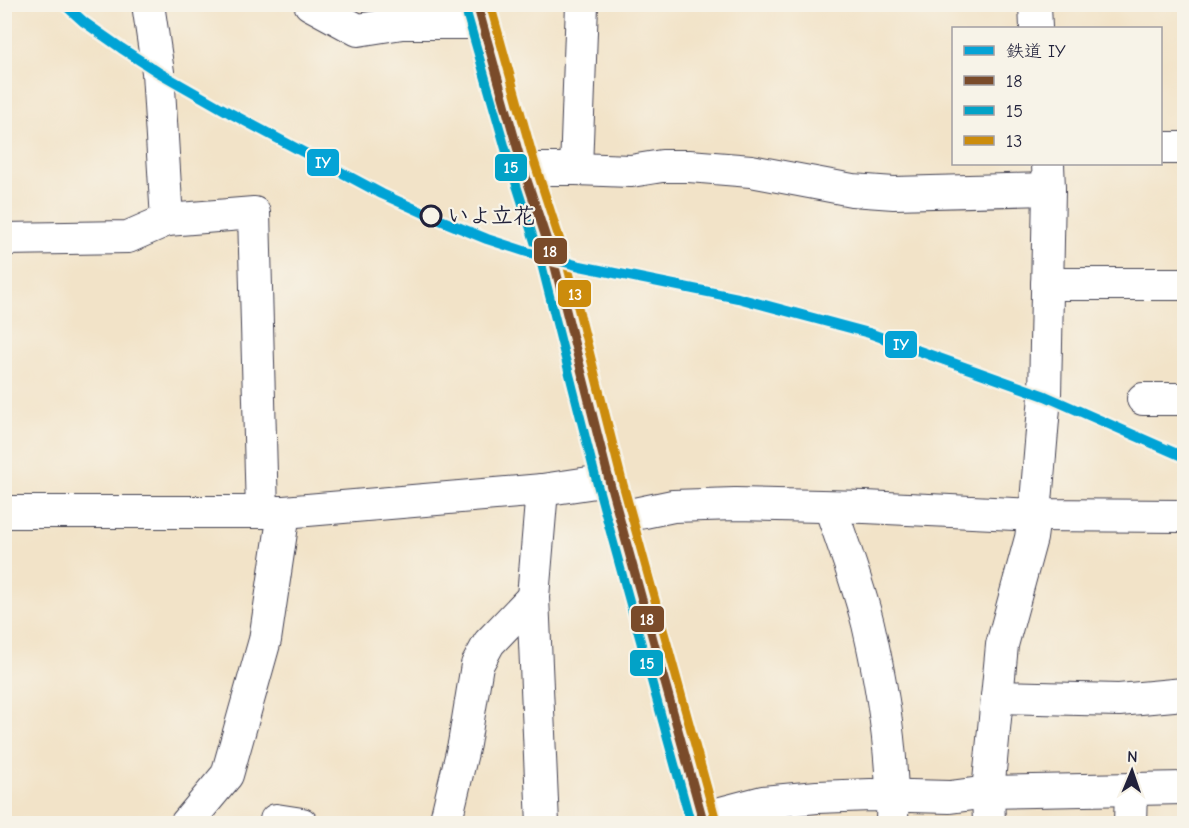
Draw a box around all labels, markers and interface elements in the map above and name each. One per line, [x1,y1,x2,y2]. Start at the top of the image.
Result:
legend [952,27,1162,165]
text: 鉄道 IY [1006,41,1066,62]
text: 18 [1006,71,1022,92]
text: 15 [1006,101,1023,122]
text: 13 [1006,131,1022,152]
line badge: IY [306,148,340,177]
line badge: 15 [494,153,528,182]
text: IY [315,154,332,172]
text: 15 [504,159,518,177]
place label: いよ立花 [447,203,535,229]
marker: いよ立花 [420,205,442,227]
line badge: 18 [533,237,568,265]
text: 18 [543,243,557,261]
line badge: 13 [557,279,592,308]
text: 13 [568,286,582,304]
line badge: IY [884,330,918,359]
text: IY [893,336,910,354]
line badge: 18 [630,605,665,633]
text: 18 [640,611,654,629]
line badge: 15 [629,649,664,677]
text: 15 [640,655,654,673]
north arrow [1102,741,1162,801]
text: N [1127,748,1138,766]

